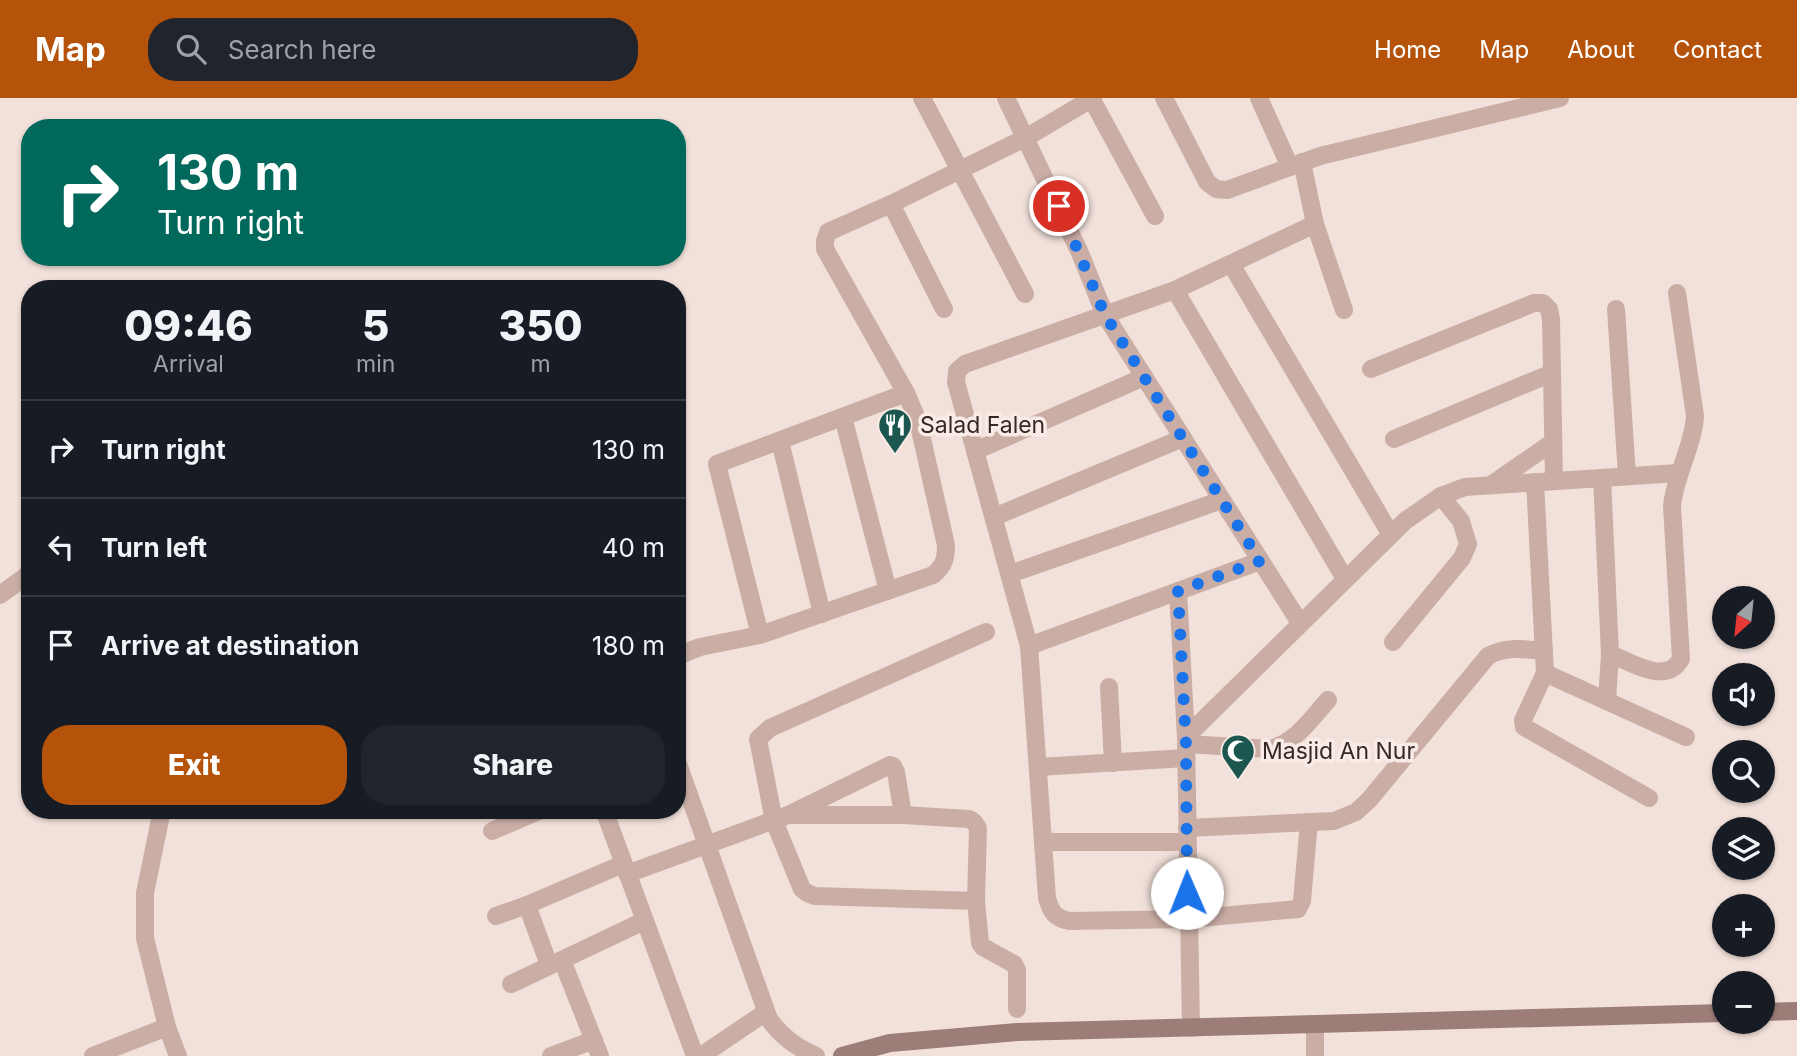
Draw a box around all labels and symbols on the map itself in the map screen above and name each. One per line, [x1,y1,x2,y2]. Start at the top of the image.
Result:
pin [1029,176,1089,236]
restaurant icon: Salad Falen [876,406,914,455]
place label: Salad Falen [920,411,1045,439]
north arrow [1712,586,1774,649]
mosque icon: Masjid An Nur [1219,732,1257,781]
place label: Masjid An Nur [1262,737,1415,765]
position arrow [1150,856,1224,930]

